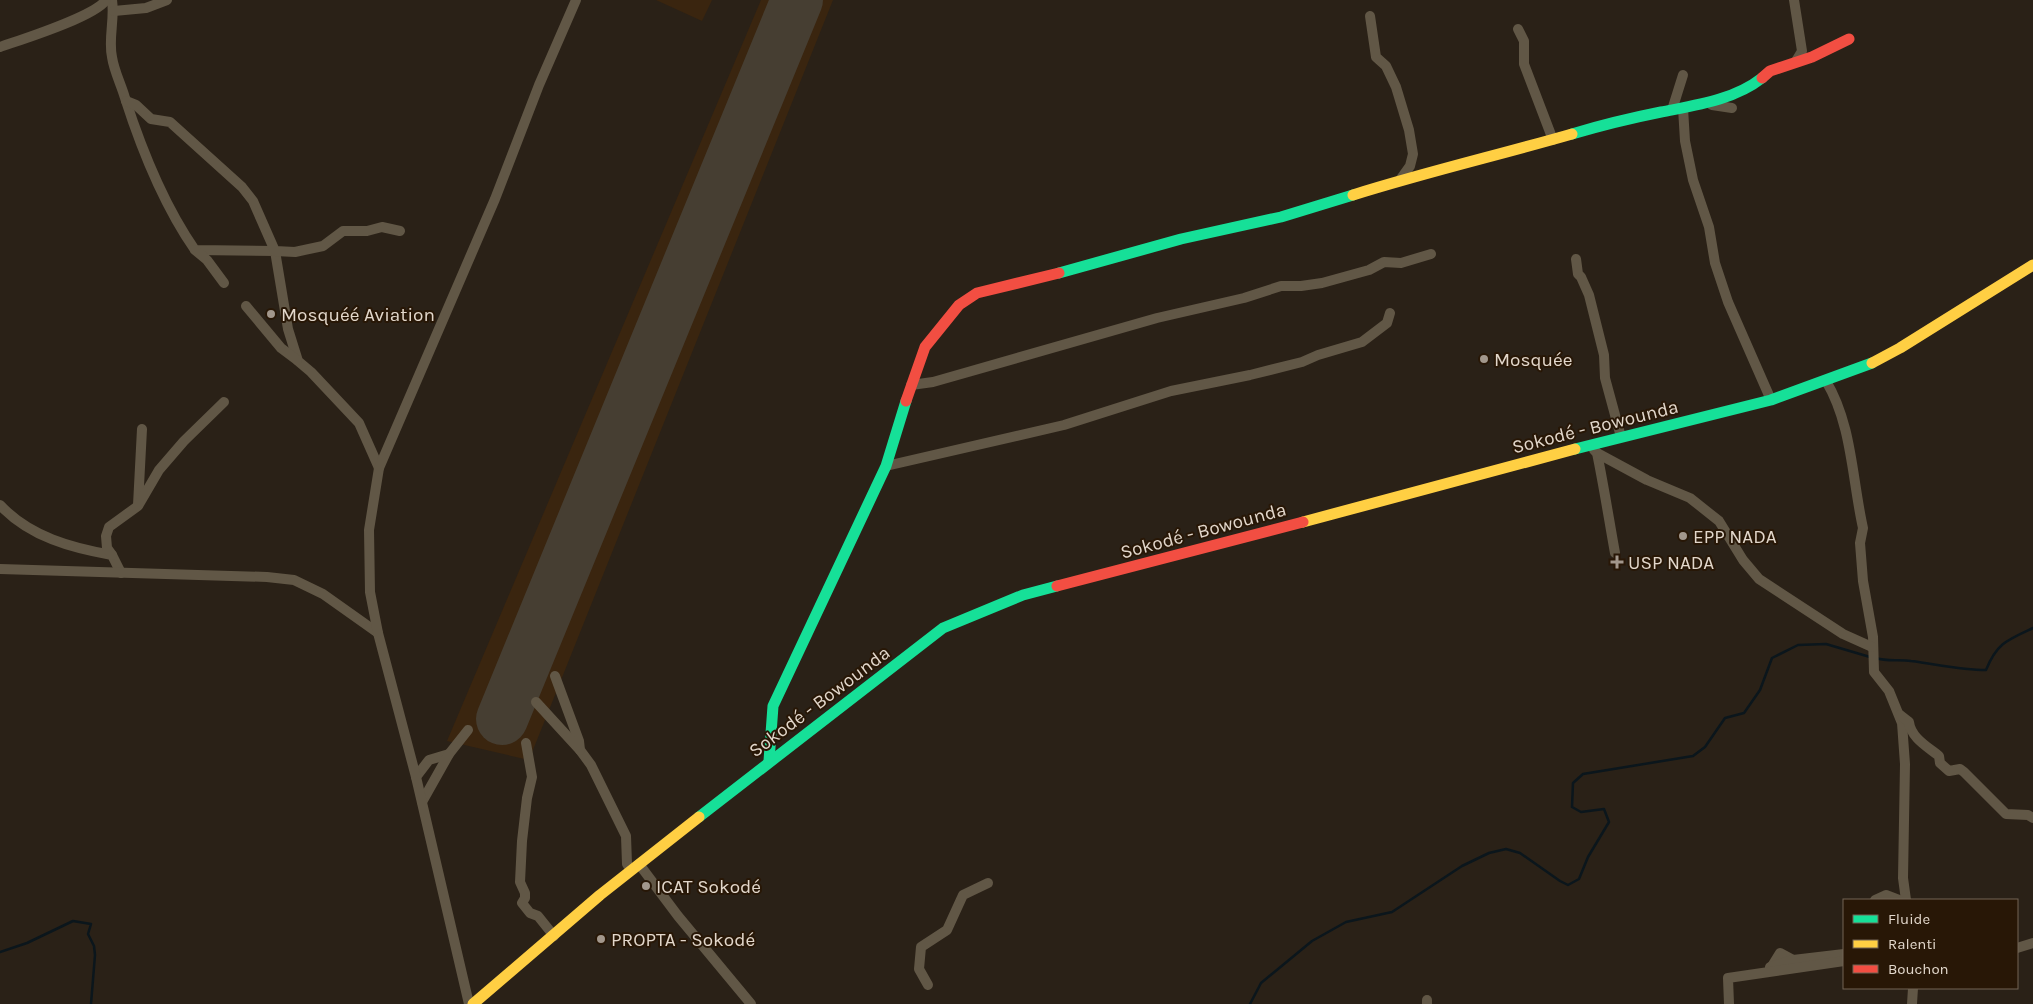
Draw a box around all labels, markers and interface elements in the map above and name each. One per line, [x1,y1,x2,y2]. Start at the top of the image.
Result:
place label: Mosquéé Aviation [281,304,435,326]
marker: Mosquéé Aviation [265,308,277,320]
place label: Mosquée [1494,349,1573,371]
marker: Mosquée [1478,353,1490,365]
street label: Sokodé - Bowounda [1510,396,1681,458]
street label: Sokodé - Bowounda [1118,498,1289,564]
place label: EPP NADA [1693,526,1777,548]
marker: EPP NADA [1677,530,1689,542]
place label: USP NADA [1628,552,1714,574]
marker: USP NADA [1610,555,1624,569]
street label: Sokodé - Bowounda [745,642,894,762]
place label: ICAT Sokodé [656,876,761,898]
marker: ICAT Sokodé [640,880,652,892]
legend [1843,899,2018,989]
text: Fluide [1888,910,1930,928]
place label: PROPTA - Sokodé [611,929,755,951]
marker: PROPTA - Sokodé [595,933,607,945]
text: Ralenti [1888,935,1937,953]
text: Bouchon [1888,960,1949,978]

